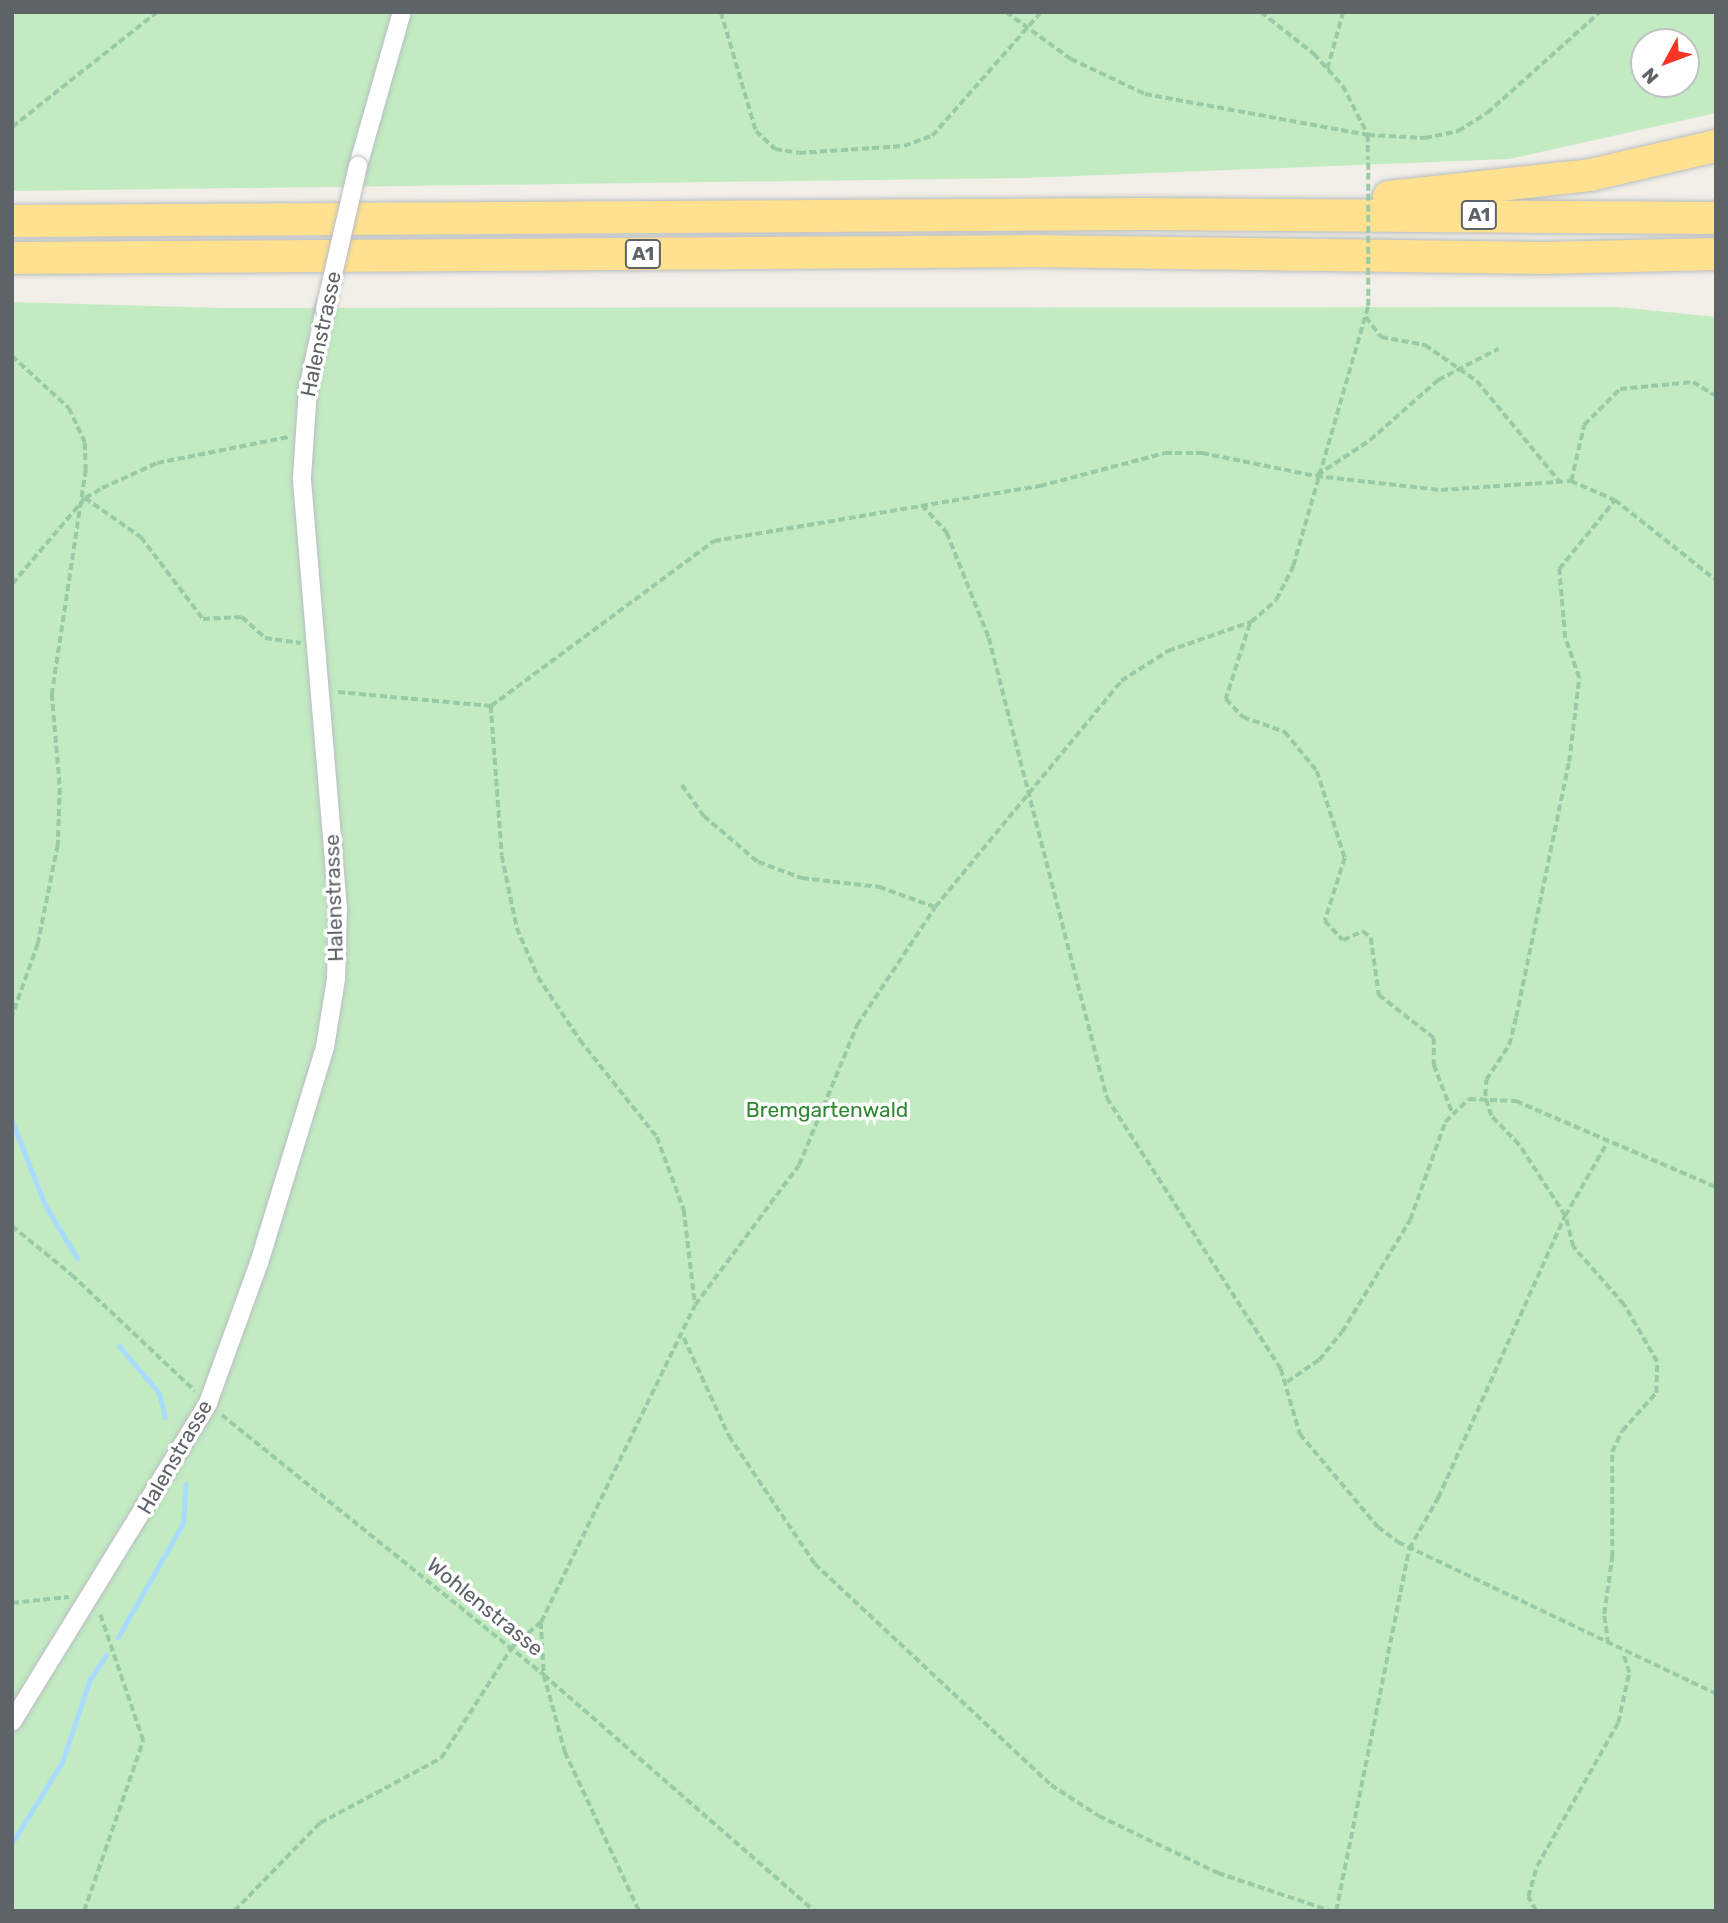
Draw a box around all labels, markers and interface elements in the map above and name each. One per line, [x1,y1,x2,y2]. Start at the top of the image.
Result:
north arrow [1630,28,1700,98]
text: N [1637,63,1663,89]
road number: A1 [1460,200,1498,230]
road number: A1 [624,238,662,270]
street label: Halenstrasse [295,269,347,399]
street label: Halenstrasse [319,834,349,962]
park label: Bremgartenwald [746,1097,908,1123]
street label: Halenstrasse [132,1395,218,1519]
street label: Wohlenstrasse [422,1552,548,1662]

